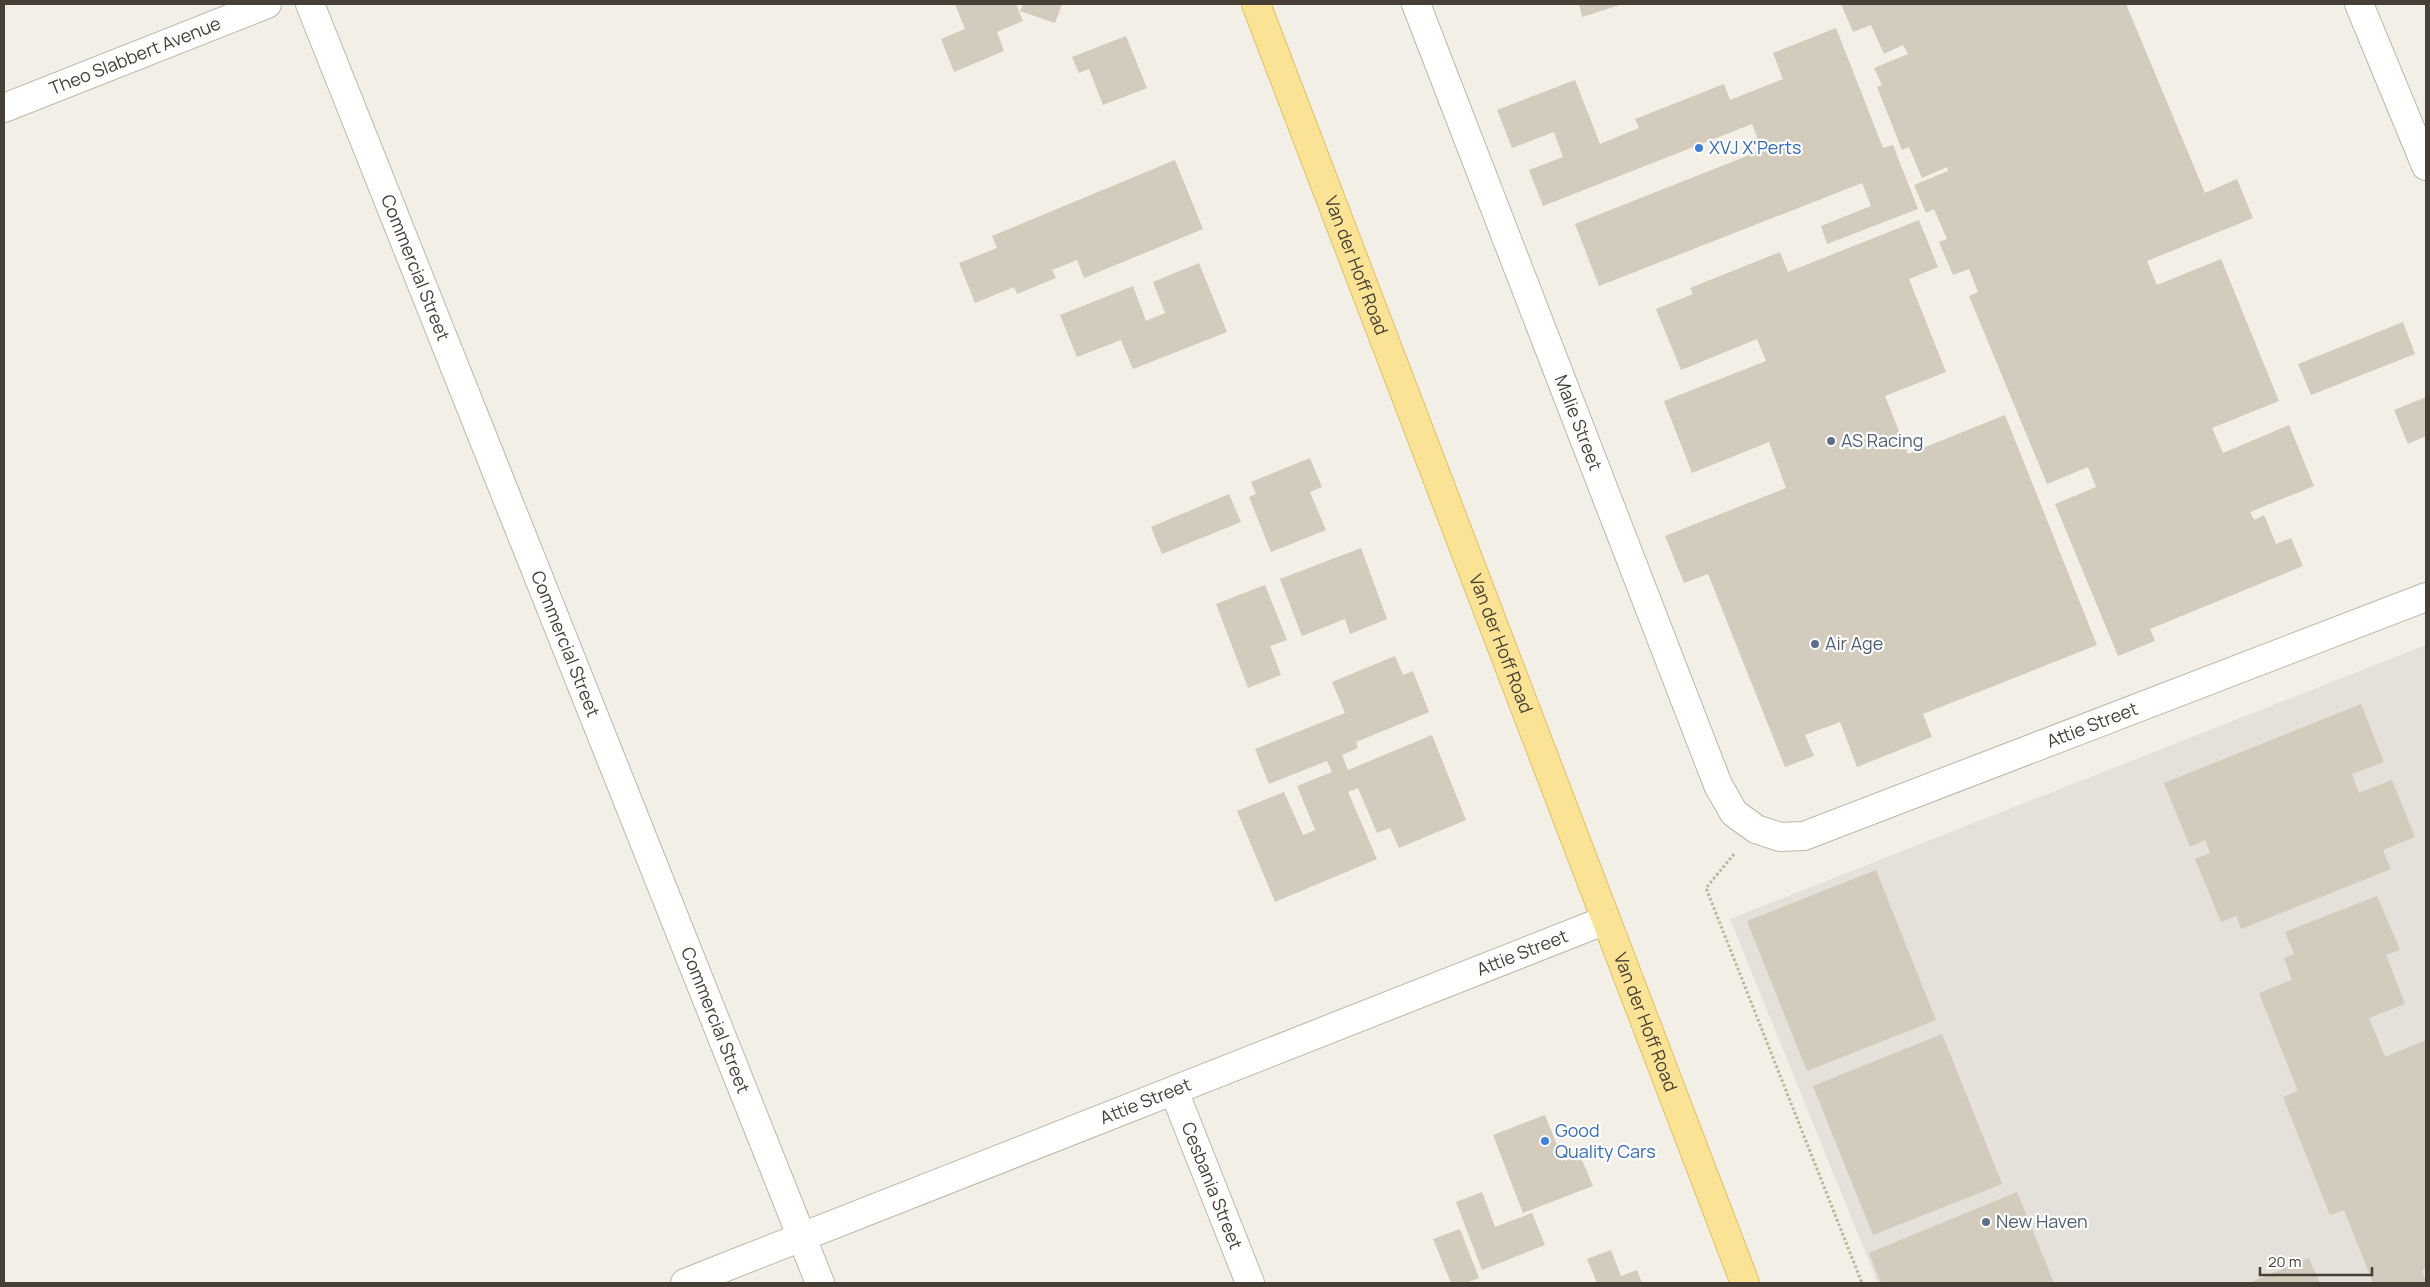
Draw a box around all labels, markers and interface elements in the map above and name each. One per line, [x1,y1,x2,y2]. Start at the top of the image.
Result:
street label: Theo Slabbert Avenue [46,11,224,100]
place label: XVJ X'Perts [1709,135,1801,159]
marker: XVJ X'Perts [1693,142,1705,154]
street label: Commercial Street [376,191,456,344]
street label: Van der Hoff Road [1319,192,1394,338]
street label: Malie Street [1550,371,1608,474]
place label: AS Racing [1841,428,1923,452]
marker: AS Racing [1825,435,1837,447]
street label: Commercial Street [526,567,606,720]
street label: Van der Hoff Road [1464,571,1539,716]
place label: Air Age [1825,631,1883,655]
marker: Air Age [1809,638,1821,650]
street label: Attie Street [2043,696,2141,753]
street label: Attie Street [1473,923,1571,981]
street label: Commercial Street [676,943,756,1096]
street label: Van der Hoff Road [1609,949,1684,1095]
street label: Attie Street [1096,1072,1194,1129]
street label: Cesbania Street [1176,1118,1248,1253]
place label: Good Quality Cars [1555,1118,1656,1163]
marker: Good Quality Cars [1539,1135,1551,1147]
place label: New Haven [1996,1209,2088,1233]
marker: New Haven [1980,1216,1992,1228]
scale bar [2260,1244,2372,1276]
text: 20 m [2268,1251,2301,1272]

